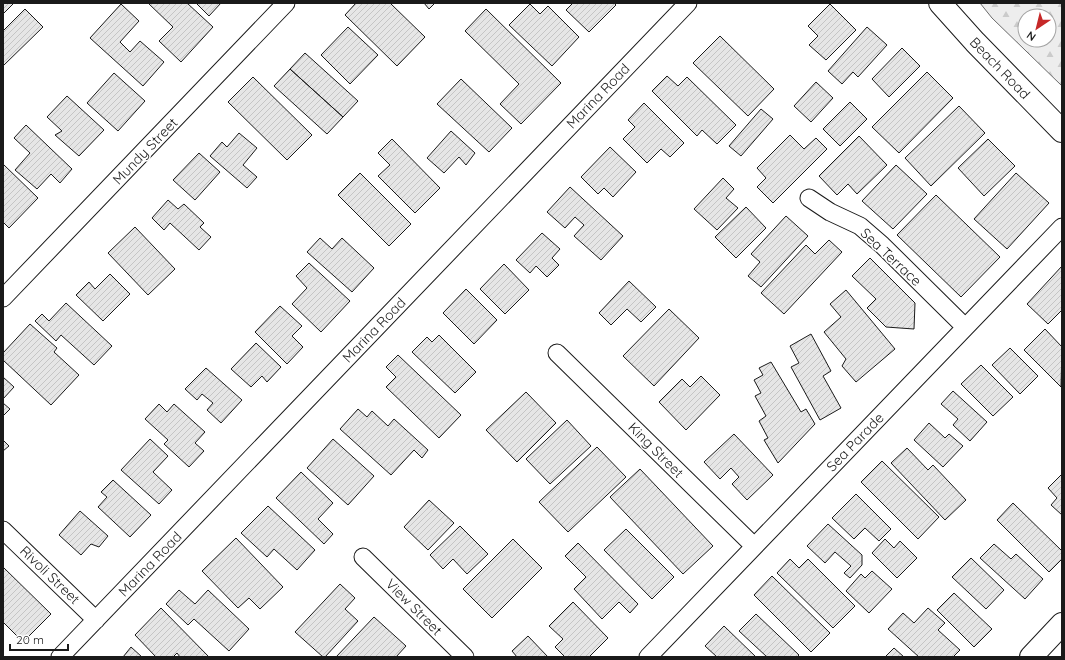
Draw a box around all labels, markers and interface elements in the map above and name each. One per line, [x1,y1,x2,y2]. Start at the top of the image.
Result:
north arrow [1017,8,1057,48]
text: N [1024,28,1039,44]
street label: Beach Road [966,33,1034,103]
street label: Marina Road [562,60,634,132]
street label: Mundy Street [109,114,182,188]
street label: Sea Terrace [857,224,925,290]
street label: Marina Road [338,294,410,366]
street label: Sea Parade [822,409,888,475]
street label: King Street [624,418,688,482]
street label: Marina Road [114,528,186,600]
street label: Rivoli Street [16,542,84,608]
street label: View Street [382,575,446,639]
scale bar [10,626,68,652]
text: 20 m [16,632,44,647]

